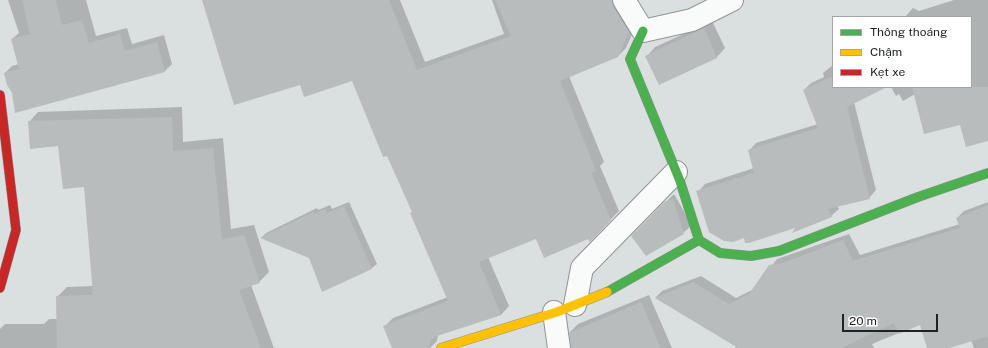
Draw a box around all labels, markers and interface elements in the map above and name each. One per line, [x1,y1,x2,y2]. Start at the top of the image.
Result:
legend [832,16,972,88]
text: Thông thoáng [870,25,947,39]
text: Chậm [870,45,902,59]
text: Kẹt xe [870,65,905,79]
scale bar [844,306,940,332]
text: 20 m [849,314,877,328]

